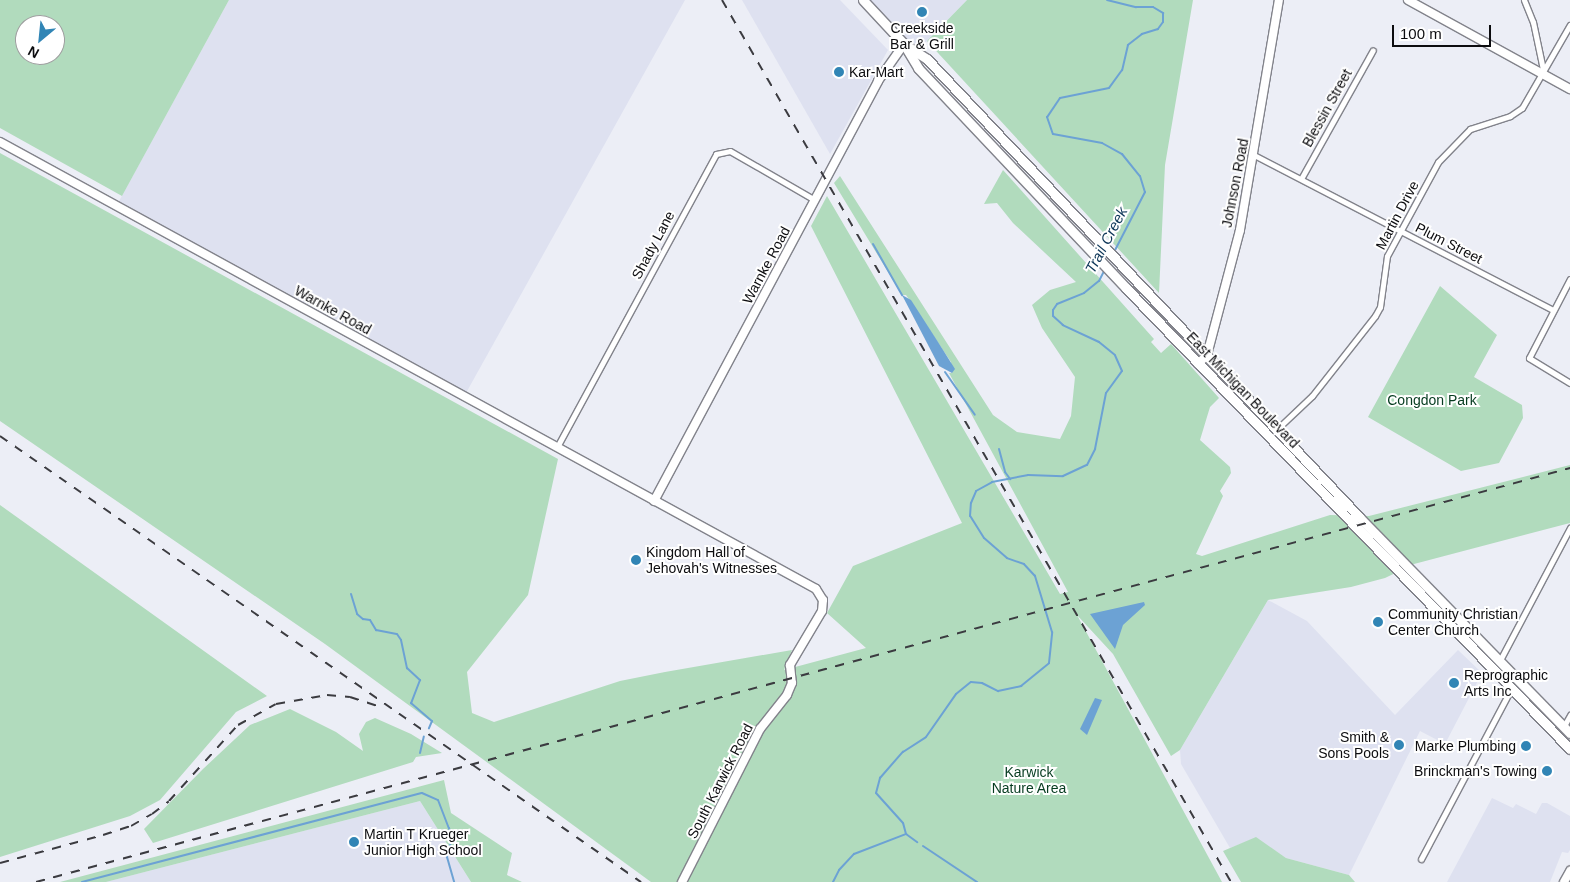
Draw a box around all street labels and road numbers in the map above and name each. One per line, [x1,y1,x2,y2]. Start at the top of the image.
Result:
street label: Blessin Street [1299,66,1355,150]
street label: Johnson Road [1218,137,1252,229]
street label: Martin Drive [1372,178,1422,252]
street label: Shady Lane [628,208,678,282]
street label: Plum Street [1413,219,1485,267]
street label: Warnke Road [739,223,793,307]
street label: Warnke Road [292,282,374,338]
street label: East Michigan Boulevard [1183,328,1303,452]
street label: South Karwick Road [684,721,756,841]

